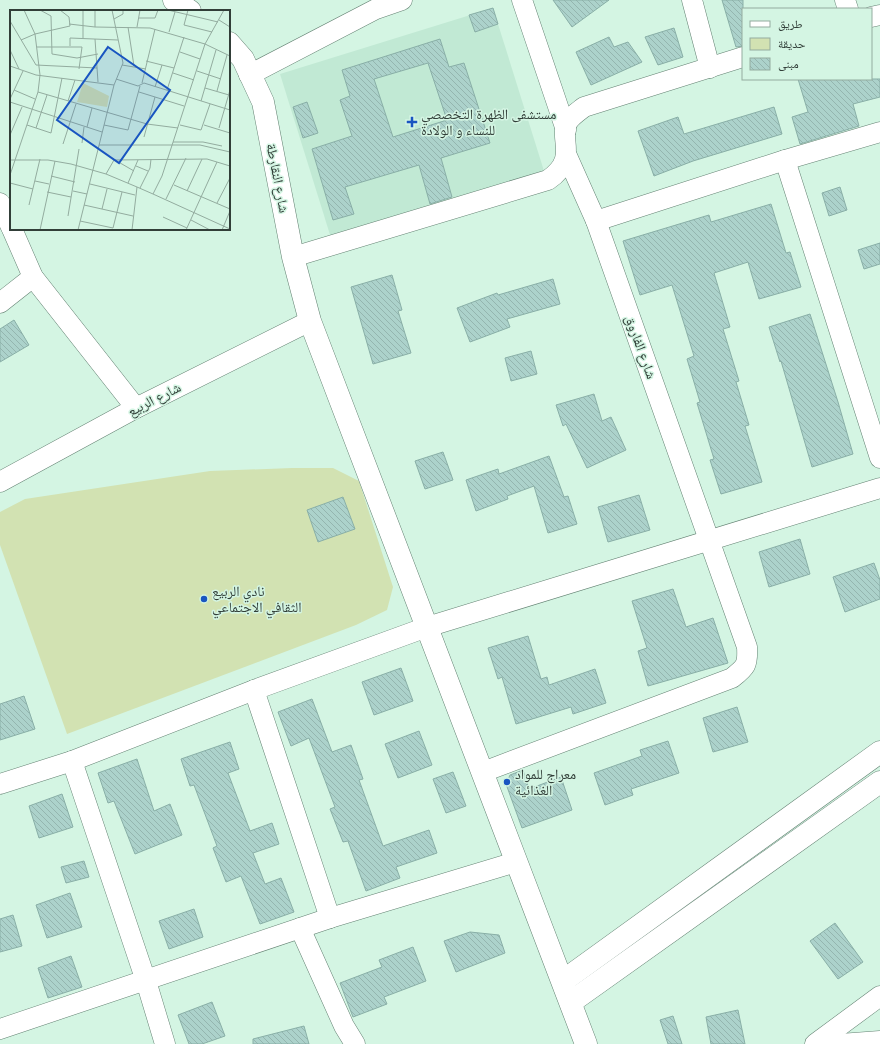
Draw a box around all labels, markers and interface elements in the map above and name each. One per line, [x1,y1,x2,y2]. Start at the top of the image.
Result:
legend [742,8,872,80]
inset map [10,10,230,230]
text: طريق [778,16,803,31]
text: حديقة [778,36,806,51]
text: مبنى [778,56,799,71]
place label: مستشفى الظهرة التخصصي للنساء و الولادة [421,105,557,139]
marker: مستشفى الظهرة التخصصي للنساء و الولادة [406,116,418,128]
street label: شارع النقارطة [261,142,294,214]
street label: شارع الفاروق [620,313,661,382]
street label: شارع الربيع [124,378,184,421]
place label: نادي الربيع الثقافي الاجتماعي [212,582,302,619]
marker: نادي الربيع الثقافي الاجتماعي [199,594,209,604]
place label: معراج للمواد الغذائية [515,765,576,799]
marker: معراج للمواد الغذائية [502,777,512,787]

